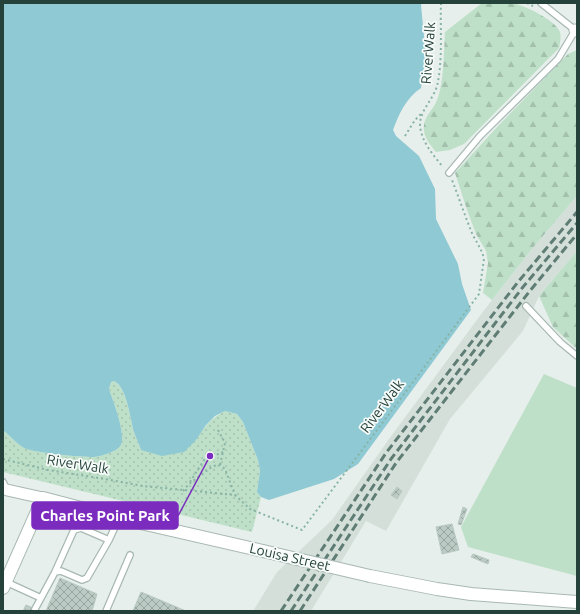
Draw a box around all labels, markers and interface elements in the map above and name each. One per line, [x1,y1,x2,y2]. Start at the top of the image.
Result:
street label: RiverWalk [418,21,438,85]
street label: RiverWalk [357,376,407,436]
street label: RiverWalk [46,451,110,477]
callout: Charles Point Park [32,502,178,529]
text: Charles Point Park [40,507,170,524]
street label: Louisa Street [248,540,332,574]

